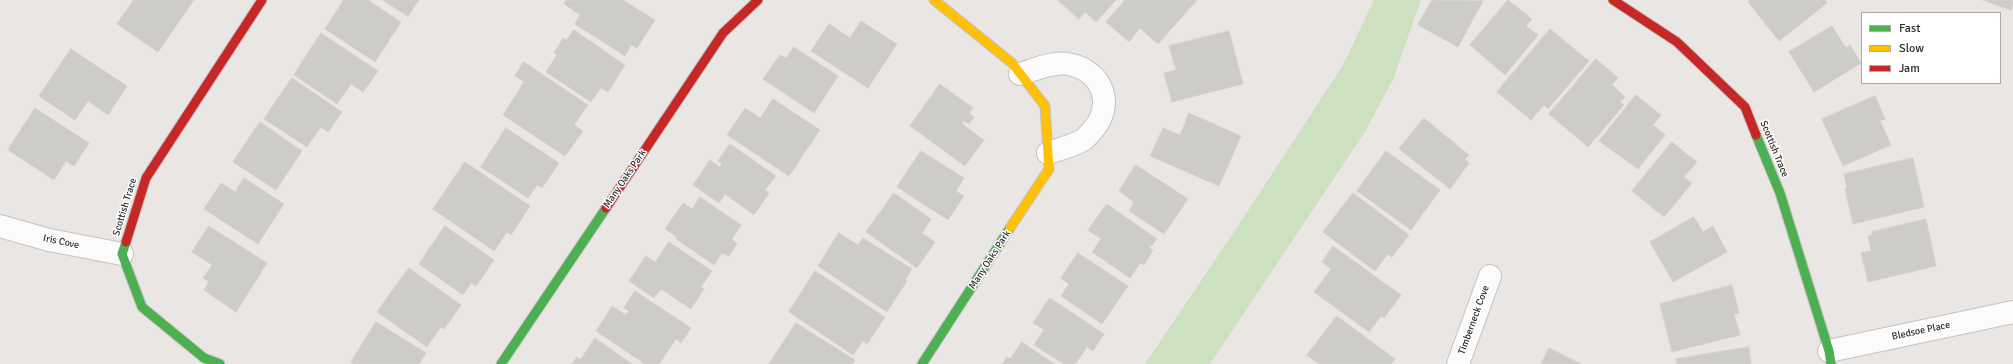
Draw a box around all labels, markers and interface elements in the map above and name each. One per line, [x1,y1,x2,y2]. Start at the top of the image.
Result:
legend [1861,12,2001,84]
text: Fast [1899,21,1920,36]
text: Slow [1899,41,1924,56]
text: Jam [1899,61,1920,76]
street label: Scottish Trace [1757,119,1791,179]
street label: Many Oaks Park [601,148,649,210]
street label: Scottish Trace [111,177,139,237]
street label: Many Oaks Park [967,228,1013,292]
street label: Iris Cove [42,232,80,252]
street label: Timberneck Cove [1456,284,1492,356]
street label: Bledsoe Place [1891,319,1951,343]

